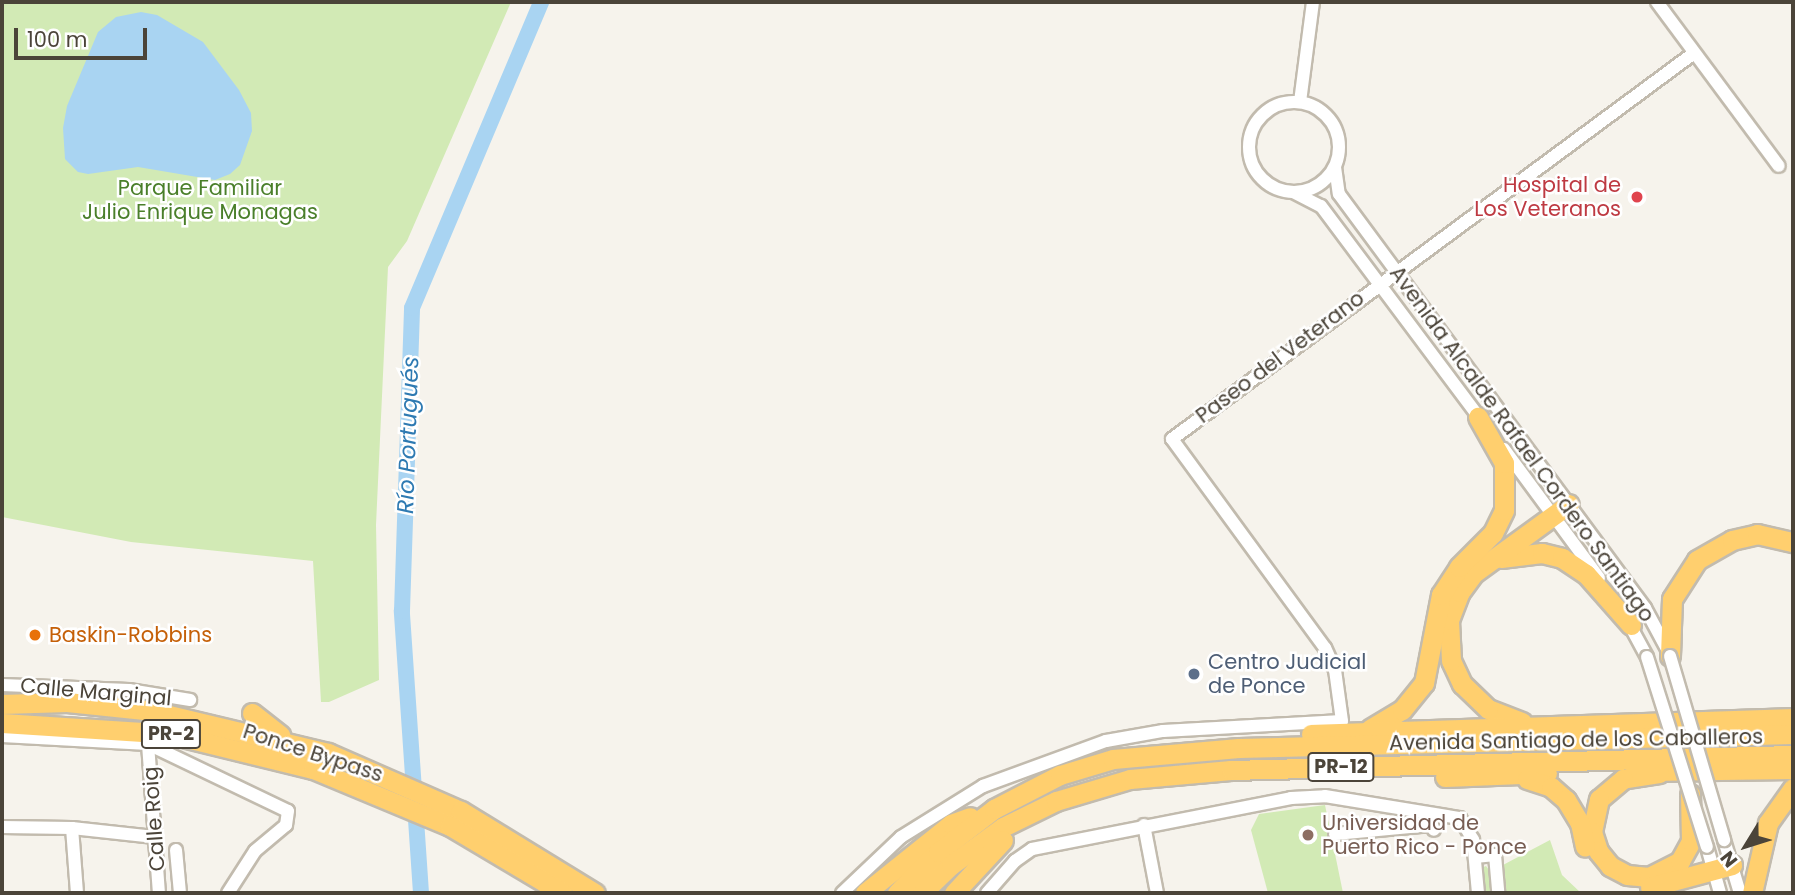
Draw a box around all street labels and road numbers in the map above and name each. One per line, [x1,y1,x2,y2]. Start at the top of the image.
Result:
street label: Avenida Alcalde Rafael Cordero Santiago [1384,261,1660,627]
street label: Paseo del Veterano [1191,286,1369,428]
street label: Calle Marginal [19,673,173,711]
road number: PR-2 [140,719,202,750]
street label: Ponce Bypass [240,719,386,787]
street label: Avenida Santiago de los Caballeros [1389,724,1763,756]
road number: PR-12 [1306,752,1376,782]
street label: Calle Roig [138,766,170,872]

